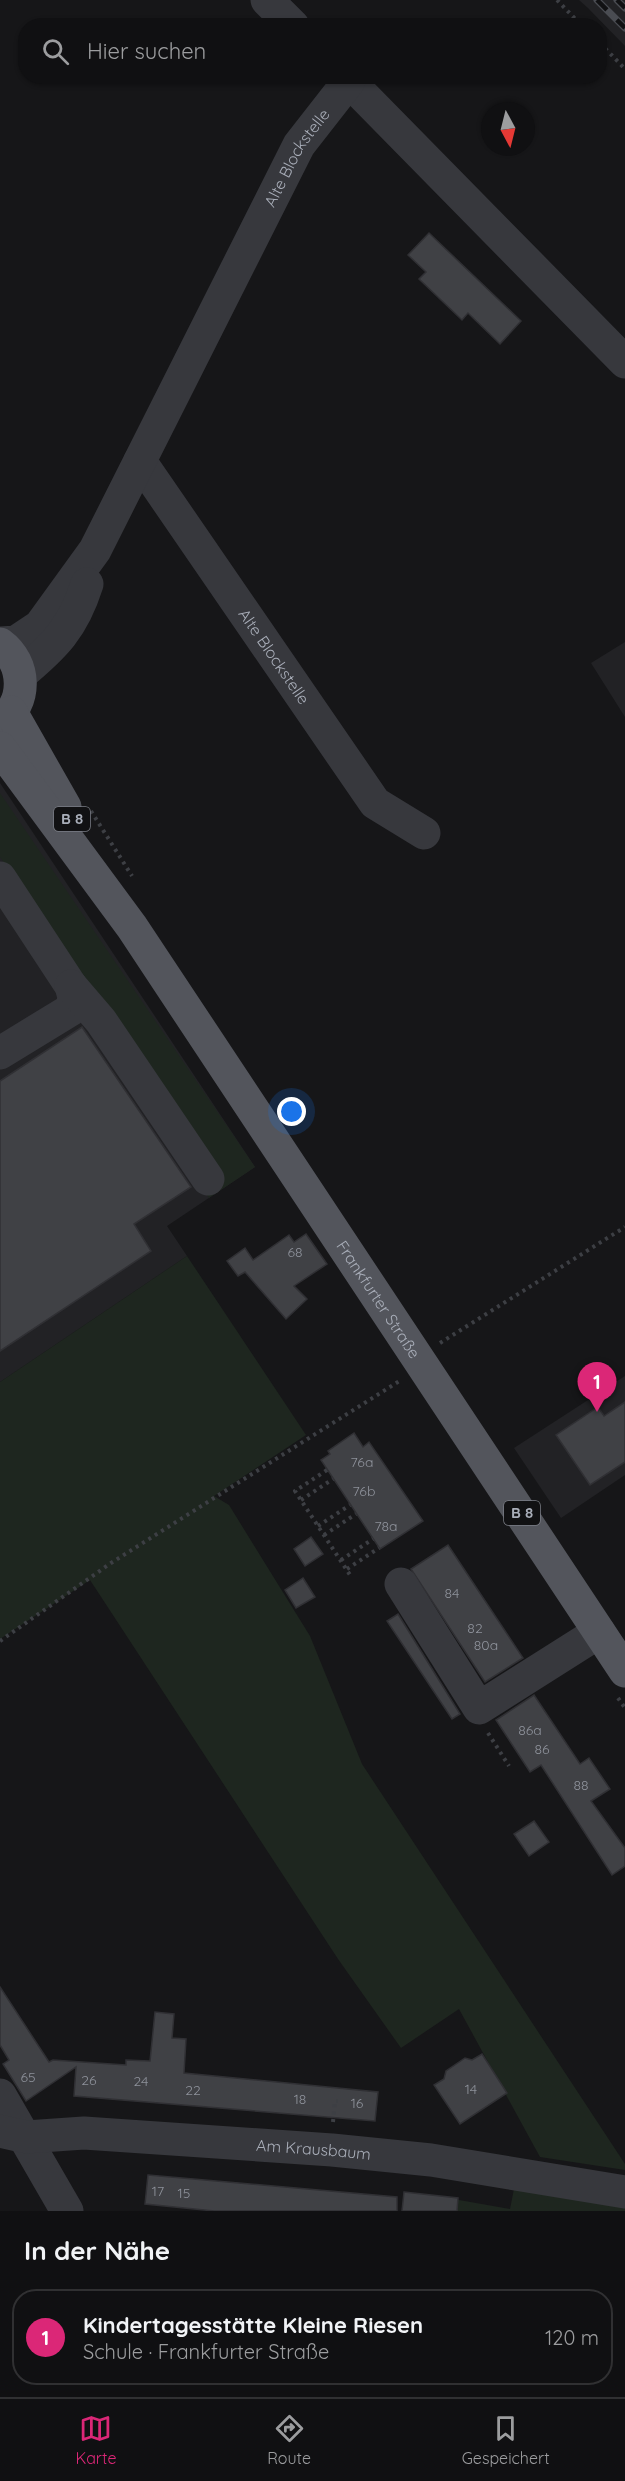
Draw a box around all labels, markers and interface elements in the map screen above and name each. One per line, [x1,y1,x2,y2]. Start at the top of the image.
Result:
search box [18,18,607,84]
icon: search [39,35,72,68]
text: Hier suchen [87,37,206,65]
north arrow [481,102,535,156]
street label: Alte Blockstelle [260,105,334,210]
street label: Alte Blockstelle [234,605,314,708]
road number: B 8 [54,807,90,831]
your location [277,1097,306,1126]
street label: Frankfurter Straße [332,1237,425,1362]
house number: 68 [287,1243,303,1261]
pin: 1 [578,1362,616,1412]
house number: 76a [351,1453,373,1471]
house number: 76b [353,1482,375,1500]
road number: B 8 [504,1501,540,1525]
house number: 78a [374,1517,398,1535]
house number: 84 [445,1584,459,1602]
house number: 82 [467,1619,483,1637]
house number: 80a [474,1636,498,1654]
house number: 86a [518,1721,542,1739]
house number: 86 [534,1740,550,1758]
house number: 88 [573,1776,589,1794]
house number: 65 [20,2068,36,2086]
house number: 26 [81,2071,97,2089]
house number: 24 [134,2072,148,2090]
house number: 14 [465,2080,477,2098]
house number: 22 [185,2081,201,2099]
house number: 18 [294,2090,306,2108]
house number: 16 [351,2094,364,2112]
street label: Am Krausbaum [256,2135,372,2164]
house number: 17 [152,2182,164,2200]
house number: 15 [178,2184,190,2202]
text: In der Nähe [24,2234,170,2267]
text: Kindertagesstätte Kleine Riesen [83,2311,423,2339]
text: 1 [42,2325,49,2350]
text: 120 m [545,2325,599,2350]
text: Schule · Frankfurter Straße [83,2339,329,2364]
tab: Karte [75,2412,116,2468]
tab: Route [267,2412,311,2468]
tab: Gespeichert [462,2412,550,2468]

